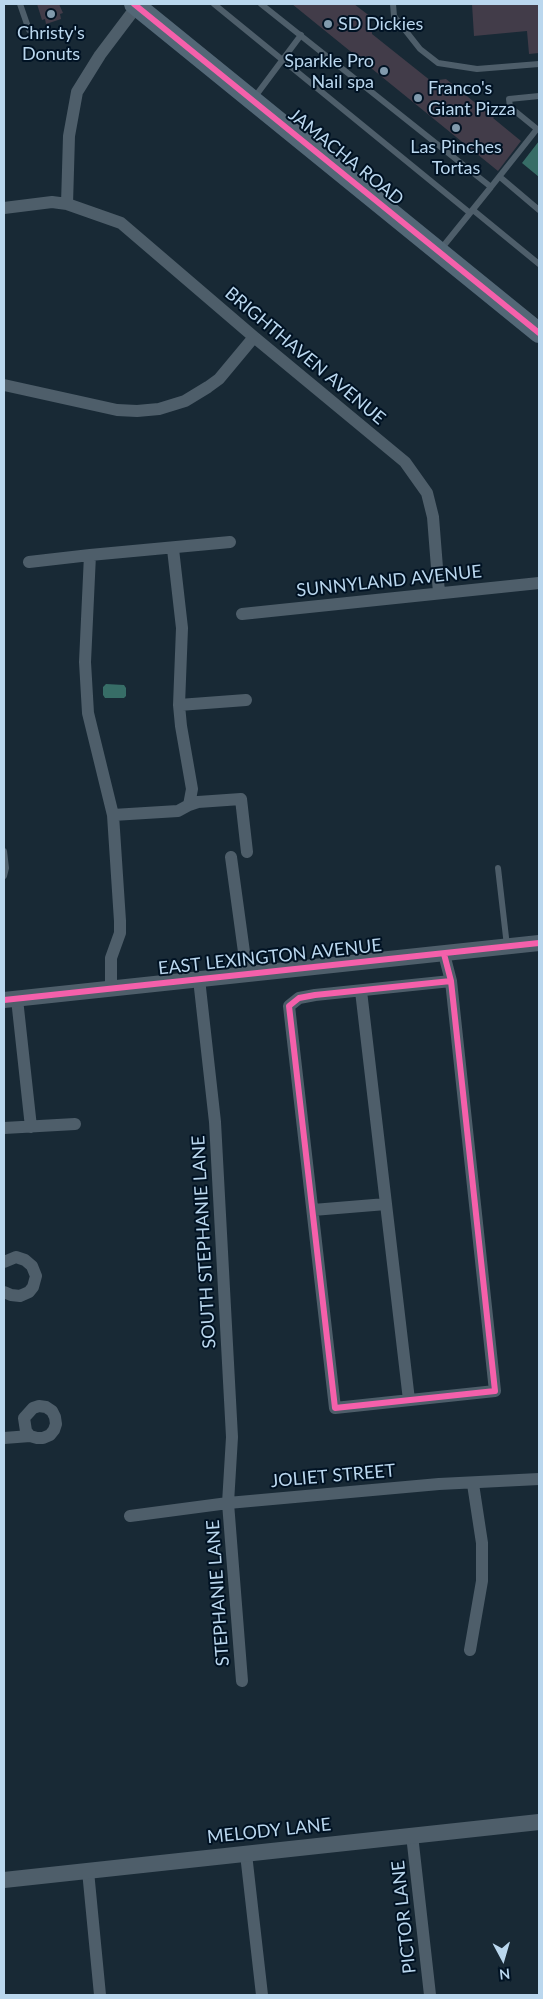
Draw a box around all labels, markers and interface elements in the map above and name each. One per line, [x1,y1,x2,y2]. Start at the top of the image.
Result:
marker: Christy's Donuts [45,8,57,20]
place label: SD Dickies [338,13,423,35]
marker: SD Dickies [322,18,334,30]
place label: Christy's Donuts [17,22,85,64]
place label: Sparkle Pro Nail spa [284,50,374,92]
marker: Sparkle Pro Nail spa [378,65,390,77]
place label: Franco's Giant Pizza [428,77,516,120]
marker: Franco's Giant Pizza [412,92,424,104]
street label: JAMACHA ROAD [284,104,408,210]
marker: Las Pinches Tortas [450,122,462,134]
place label: Las Pinches Tortas [410,136,502,178]
street label: BRIGHTHAVEN AVENUE [220,283,390,429]
street label: SUNNYLAND AVENUE [295,561,483,601]
street label: EAST LEXINGTON AVENUE [157,935,383,979]
street label: SOUTH STEPHANIE LANE [188,1135,220,1349]
street label: JOLIET STREET [270,1460,396,1492]
street label: STEPHANIE LANE [202,1519,234,1667]
street label: MELODY LANE [206,1814,332,1848]
street label: PICTOR LANE [387,1859,421,1975]
north arrow [478,1934,528,1984]
text: N [498,1965,511,1983]

